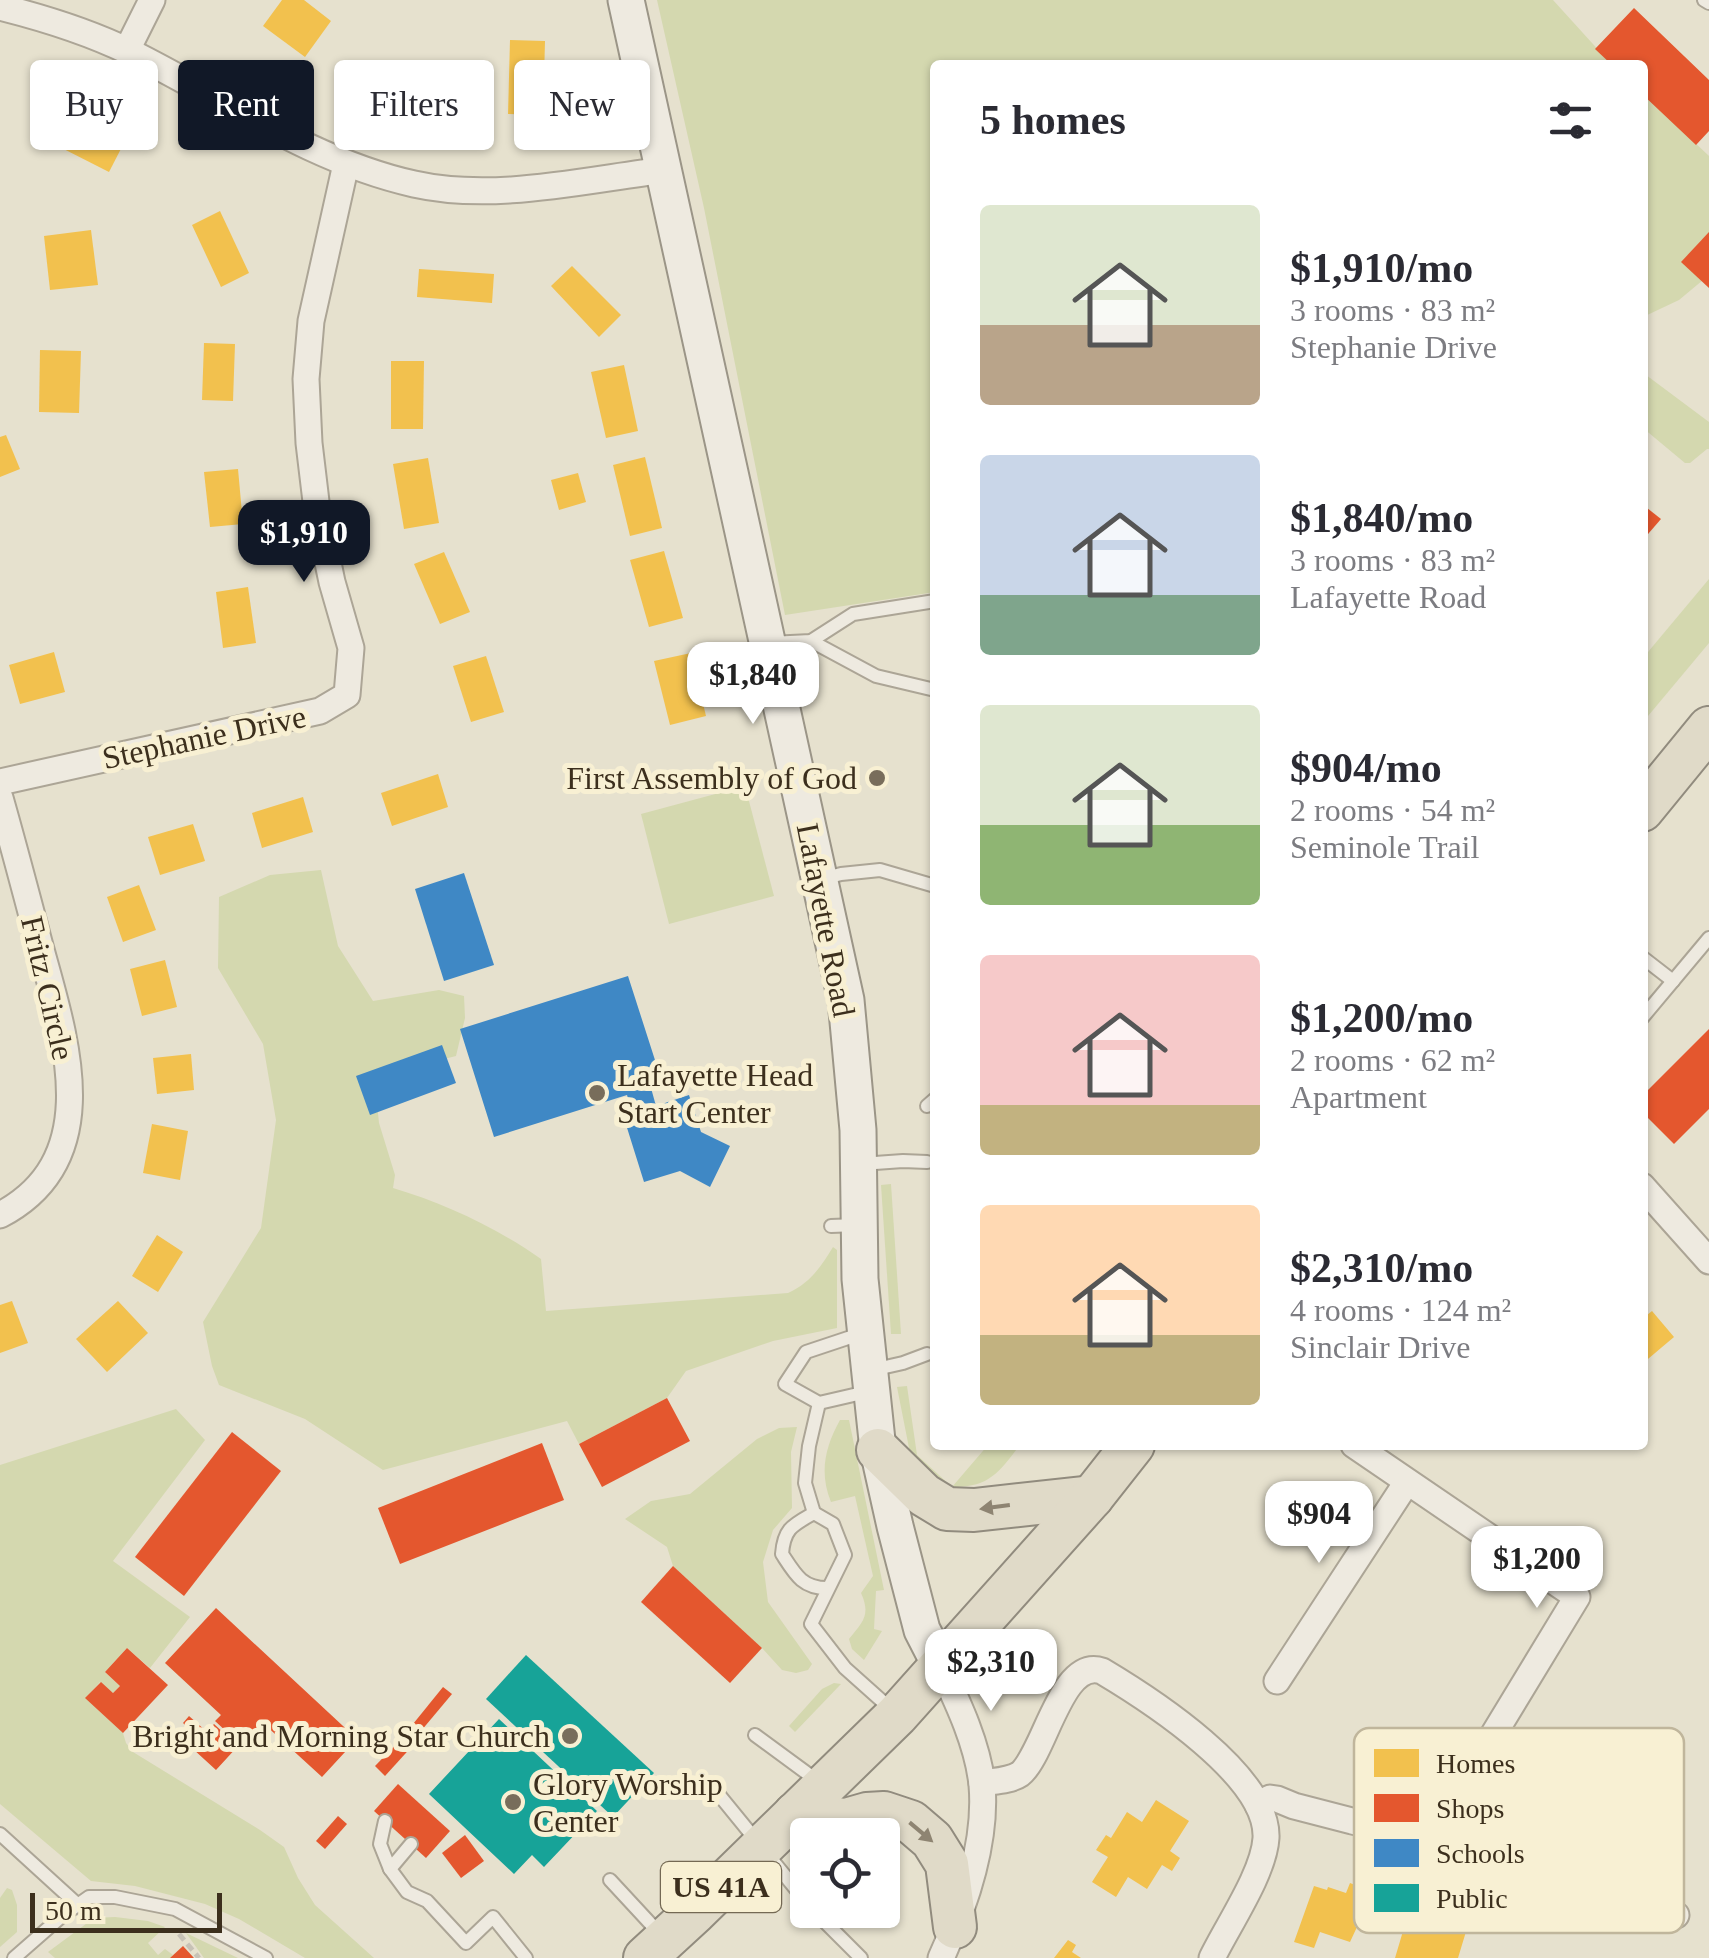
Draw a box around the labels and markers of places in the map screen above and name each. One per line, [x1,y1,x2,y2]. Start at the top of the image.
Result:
pin: $1,910 [223,500,385,585]
pin: $1,840 [672,642,834,727]
place label: First Assembly of God [566,760,857,796]
marker: First Assembly of God [866,767,888,789]
place label: Lafayette Head Start Center [617,1057,813,1130]
marker: Lafayette Head Start Center [586,1082,608,1104]
pin: $904 [1260,1481,1378,1566]
pin: $1,200 [1456,1526,1618,1611]
pin: $2,310 [910,1629,1072,1714]
place label: Bright and Morning Star Church [132,1718,550,1754]
marker: Bright and Morning Star Church [559,1725,581,1747]
place label: Glory Worship Center [533,1766,723,1839]
marker: Glory Worship Center [502,1791,524,1813]

